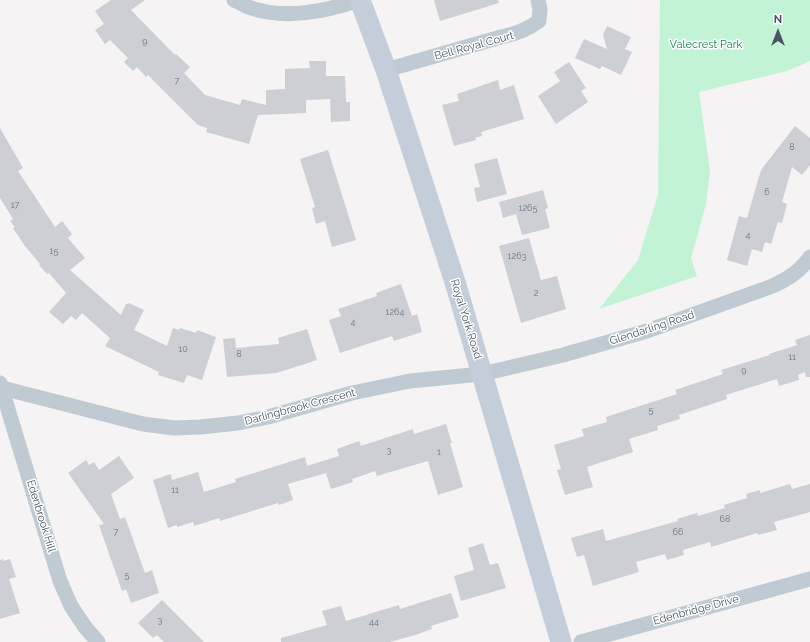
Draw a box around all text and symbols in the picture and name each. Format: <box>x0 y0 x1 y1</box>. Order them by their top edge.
north arrow <box>758 12 798 52</box>
text: N <box>774 13 782 26</box>
street label: Bell Royal Court <box>433 29 515 63</box>
house number: 9 <box>142 36 148 46</box>
park label: Valecrest Park <box>670 38 742 52</box>
house number: 7 <box>175 76 179 86</box>
house number: 8 <box>789 142 795 152</box>
house number: 6 <box>764 187 770 197</box>
house number: 17 <box>11 200 19 210</box>
house number: 1265 <box>519 203 537 213</box>
house number: 4 <box>746 230 750 240</box>
house number: 15 <box>50 246 58 256</box>
house number: 1263 <box>508 251 526 261</box>
street label: Royal York Road <box>448 278 484 360</box>
house number: 2 <box>534 288 538 298</box>
house number: 1264 <box>386 307 404 317</box>
street label: Glendarling Road <box>608 308 696 348</box>
house number: 4 <box>351 317 355 327</box>
house number: 10 <box>178 344 188 354</box>
house number: 8 <box>236 349 242 359</box>
house number: 11 <box>788 352 796 362</box>
house number: 9 <box>741 365 747 375</box>
street label: Darlingbrook Crescent <box>243 386 357 428</box>
house number: 5 <box>649 405 653 415</box>
house number: 3 <box>387 445 391 455</box>
house number: 1 <box>437 447 441 457</box>
street label: Edenbrook Hill <box>24 478 58 554</box>
house number: 11 <box>171 485 179 495</box>
house number: 68 <box>720 514 730 524</box>
house number: 7 <box>114 527 118 537</box>
house number: 66 <box>673 527 683 537</box>
house number: 5 <box>125 570 129 580</box>
street label: Edenbridge Drive <box>652 592 740 628</box>
house number: 3 <box>158 615 162 625</box>
house number: 44 <box>369 617 379 627</box>

